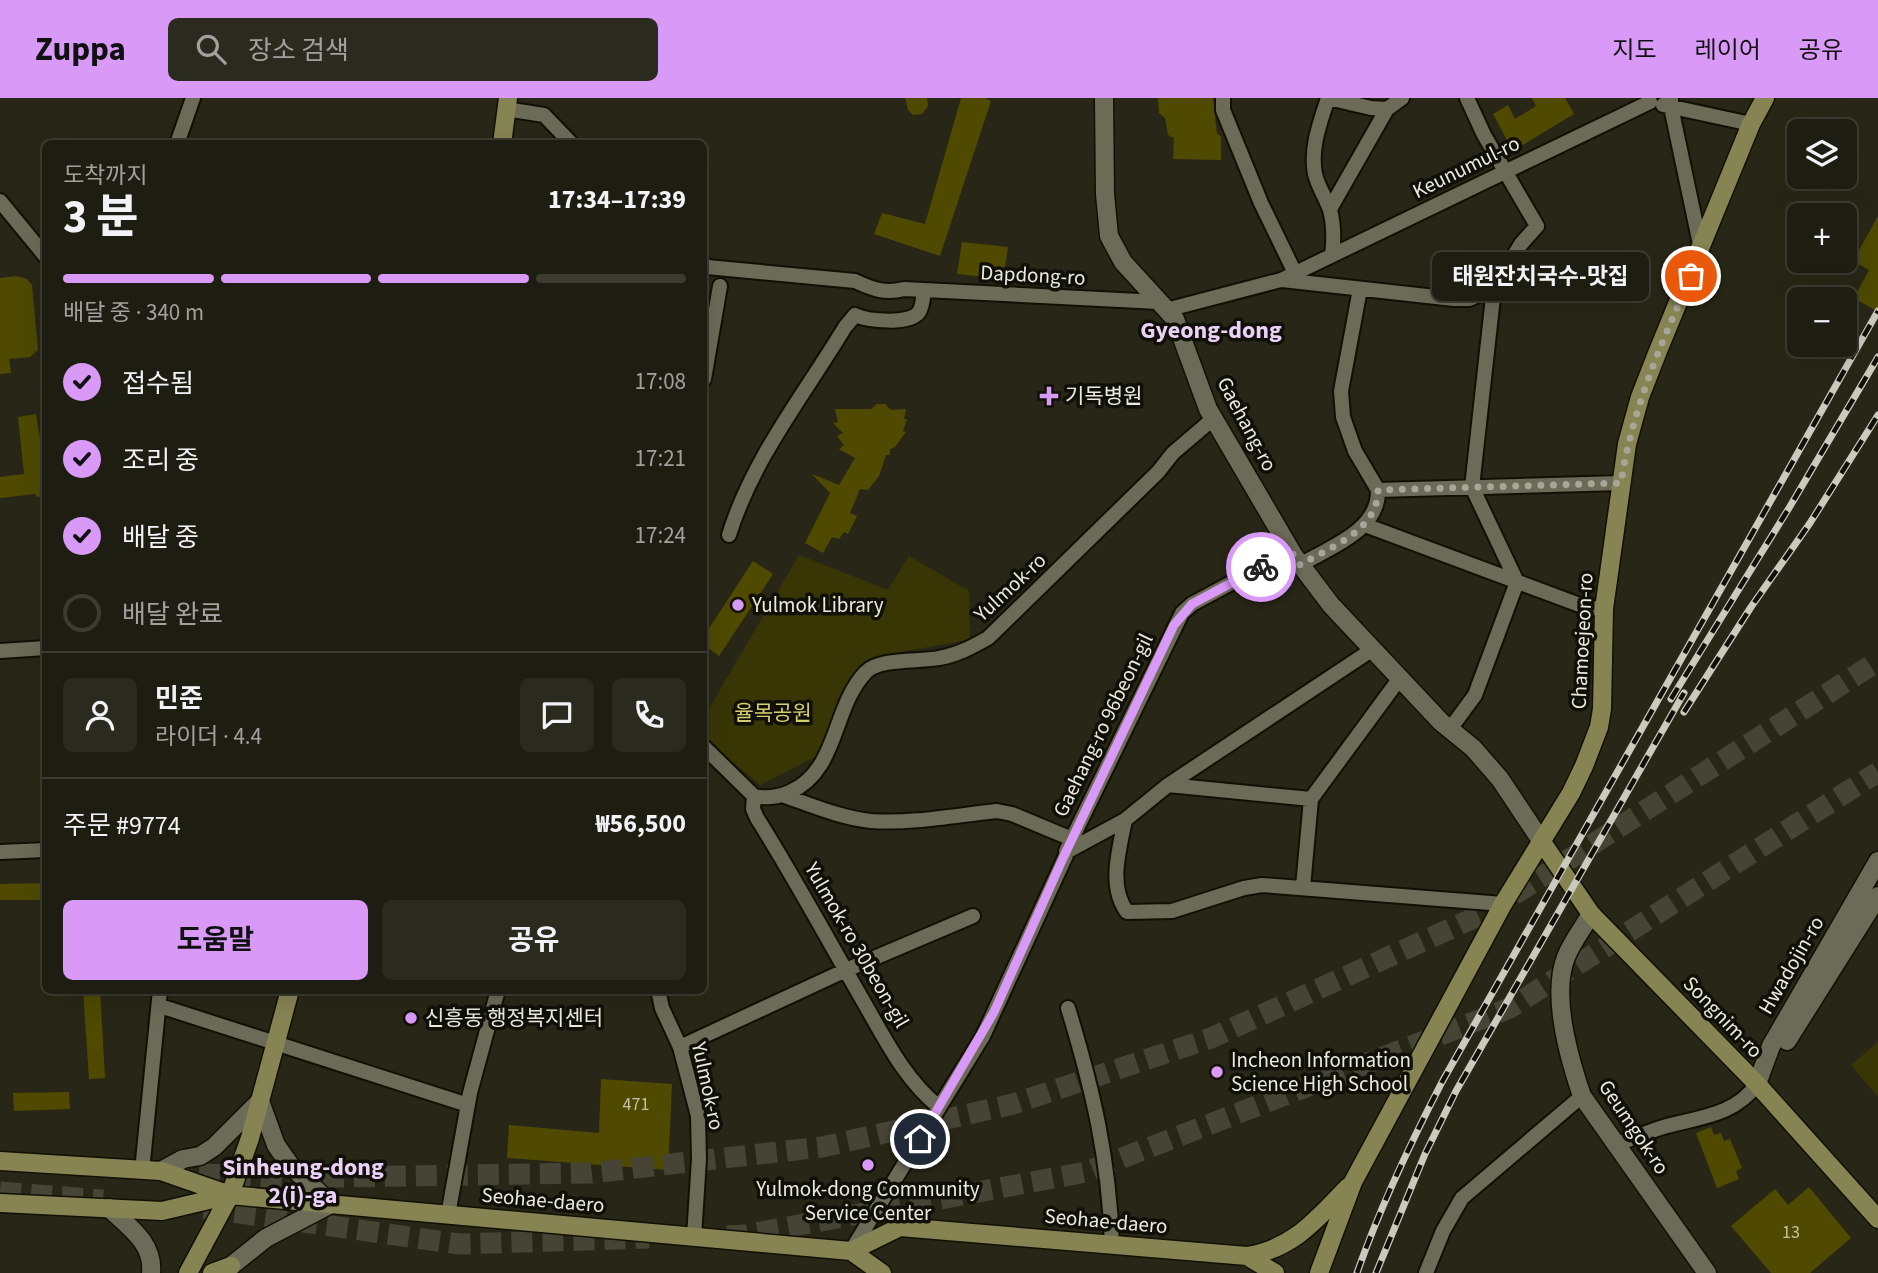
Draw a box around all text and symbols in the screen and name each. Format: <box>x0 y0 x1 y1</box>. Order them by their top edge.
search box <box>168 18 658 81</box>
text: Zuppa <box>35 26 126 73</box>
icon: search <box>192 30 230 68</box>
text: 장소 검색 <box>248 32 349 69</box>
text: 지도 <box>1612 33 1657 68</box>
text: 레이어 <box>1695 33 1761 68</box>
text: 공유 <box>1799 33 1843 68</box>
map controls <box>1787 119 1857 357</box>
button: layers <box>1787 119 1857 189</box>
street label: Keunumul-ro <box>1407 128 1525 206</box>
text: 도착까지 <box>63 159 148 192</box>
text: 17:34–17:39 <box>548 181 686 218</box>
text: 3 분 <box>63 185 139 250</box>
button: + <box>1787 203 1857 273</box>
pin <box>1661 246 1721 306</box>
callout: 태원잔치국수-맛집 <box>1432 252 1649 300</box>
street label: Dapdong-ro <box>980 257 1086 293</box>
icon: bag <box>1672 257 1710 295</box>
text: 태원잔치국수-맛집 <box>1452 260 1629 293</box>
button: − <box>1787 287 1857 357</box>
text: 배달 중 · 340 m <box>63 296 204 329</box>
district label: Gyeong-dong <box>1140 313 1282 348</box>
icon: check <box>63 363 101 401</box>
text: 접수됨 <box>122 365 194 402</box>
text: 17:08 <box>635 365 686 398</box>
street label: Gaehang-ro <box>1210 371 1284 477</box>
place label: 기독병원 <box>1065 381 1142 411</box>
marker: 기독병원 <box>1039 386 1059 406</box>
icon: check <box>63 440 101 478</box>
text: 조리 중 <box>122 442 199 479</box>
text: 17:21 <box>635 442 686 475</box>
icon: check <box>63 517 101 555</box>
text: 배달 중 <box>122 519 199 556</box>
text: 17:24 <box>635 519 686 552</box>
courier <box>1226 532 1296 602</box>
street label: Yulmok-ro <box>966 546 1053 629</box>
icon: bike <box>1242 548 1280 586</box>
street label: Chamoejeon-ro <box>1563 572 1601 710</box>
place label: Yulmok Library <box>751 590 884 620</box>
text: 배달 완료 <box>122 596 223 633</box>
marker: Yulmok Library <box>730 597 746 613</box>
street label: Gaehang-ro 96beon-gil <box>1046 628 1160 822</box>
button: person <box>63 678 137 752</box>
button: chat <box>520 678 594 752</box>
button: phone <box>612 678 686 752</box>
text: 민준 <box>155 680 203 717</box>
park label: 율목공원 <box>734 698 812 728</box>
text: 라이더 · 4.4 <box>155 720 262 753</box>
text: ₩56,500 <box>596 805 686 842</box>
text: 주문 #9774 <box>63 807 181 844</box>
street label: Yulmok-ro 30beon-gil <box>797 856 917 1033</box>
button: 도움말 <box>63 900 368 980</box>
button: 공유 <box>382 900 686 980</box>
street label: Hwadojin-ro <box>1751 910 1831 1020</box>
street label: Songnim-ro <box>1676 969 1770 1065</box>
place label: 신흥동 행정복지센터 <box>425 1003 603 1033</box>
marker: 신흥동 행정복지센터 <box>403 1010 419 1026</box>
street label: Yulmok-ro <box>684 1038 732 1133</box>
place label: Incheon Information Science High School <box>1231 1045 1411 1099</box>
marker: Incheon Information Science High School <box>1209 1064 1225 1080</box>
street label: Geumgok-ro <box>1591 1074 1677 1180</box>
house number: 471 <box>623 1092 649 1117</box>
pin <box>890 1109 950 1169</box>
icon: home <box>901 1120 939 1158</box>
district label: Sinheung-dong 2(i)-ga <box>222 1150 384 1213</box>
marker: Yulmok-dong Community Service Center <box>860 1157 876 1173</box>
place label: Yulmok-dong Community Service Center <box>755 1174 980 1228</box>
street label: Seohae-daero <box>480 1180 606 1220</box>
street label: Seohae-daero <box>1043 1201 1169 1241</box>
house number: 13 <box>1782 1220 1800 1245</box>

